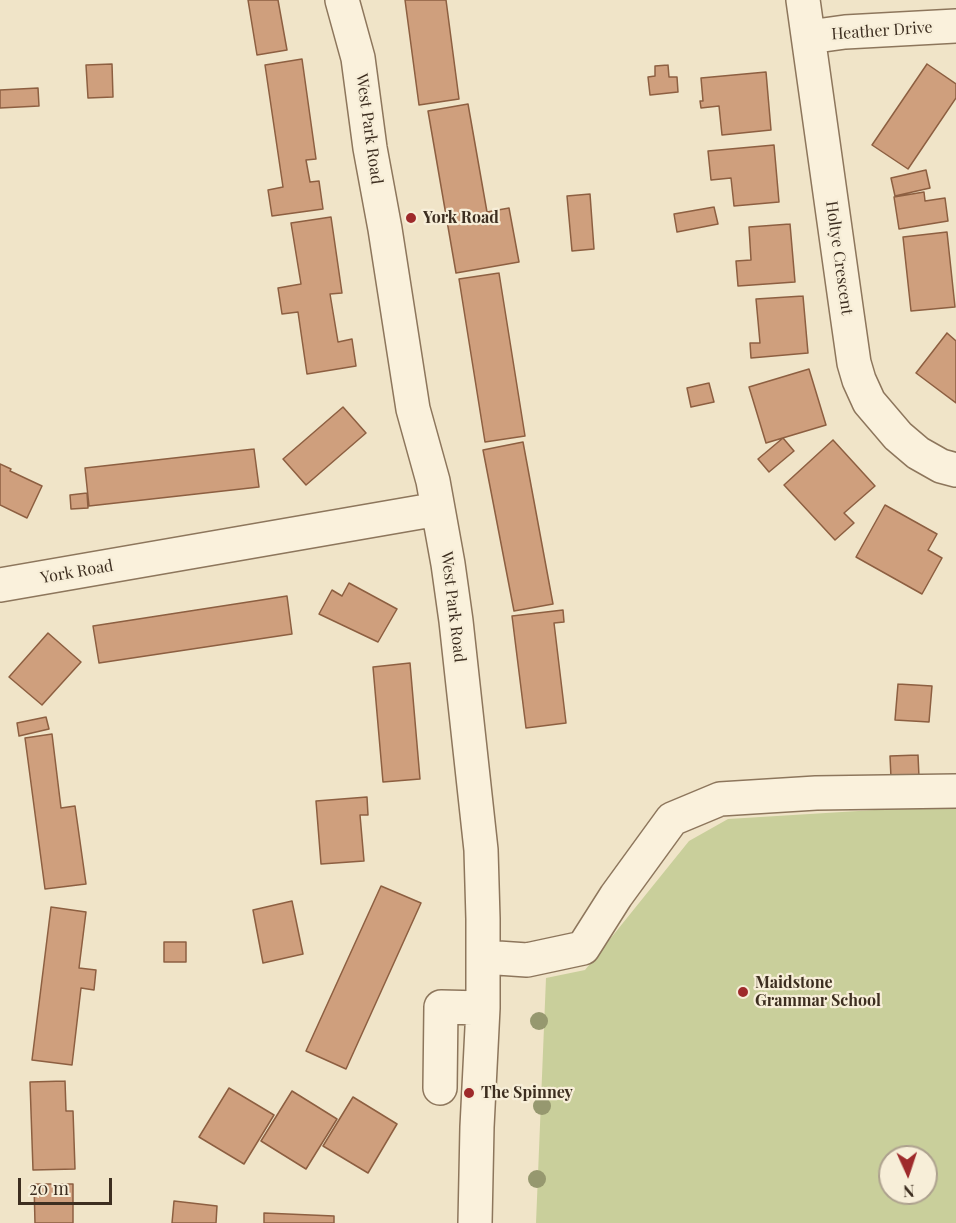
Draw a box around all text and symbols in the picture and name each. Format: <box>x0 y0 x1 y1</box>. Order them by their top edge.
street label: Heather Drive <box>831 18 933 44</box>
street label: West Park Road <box>352 72 386 186</box>
street label: Holtye Crescent <box>822 200 856 316</box>
place label: York Road <box>423 208 499 228</box>
marker: York Road <box>404 211 418 225</box>
street label: West Park Road <box>437 551 469 663</box>
street label: York Road <box>39 556 115 588</box>
place label: Maidstone Grammar School <box>755 973 881 1011</box>
marker: Maidstone Grammar School <box>736 985 750 999</box>
place label: The Spinney <box>481 1083 573 1103</box>
marker: The Spinney <box>462 1086 476 1100</box>
north arrow <box>878 1145 938 1205</box>
scale bar <box>21 1166 116 1204</box>
text: 20 m <box>29 1176 69 1200</box>
text: N <box>903 1181 915 1202</box>

